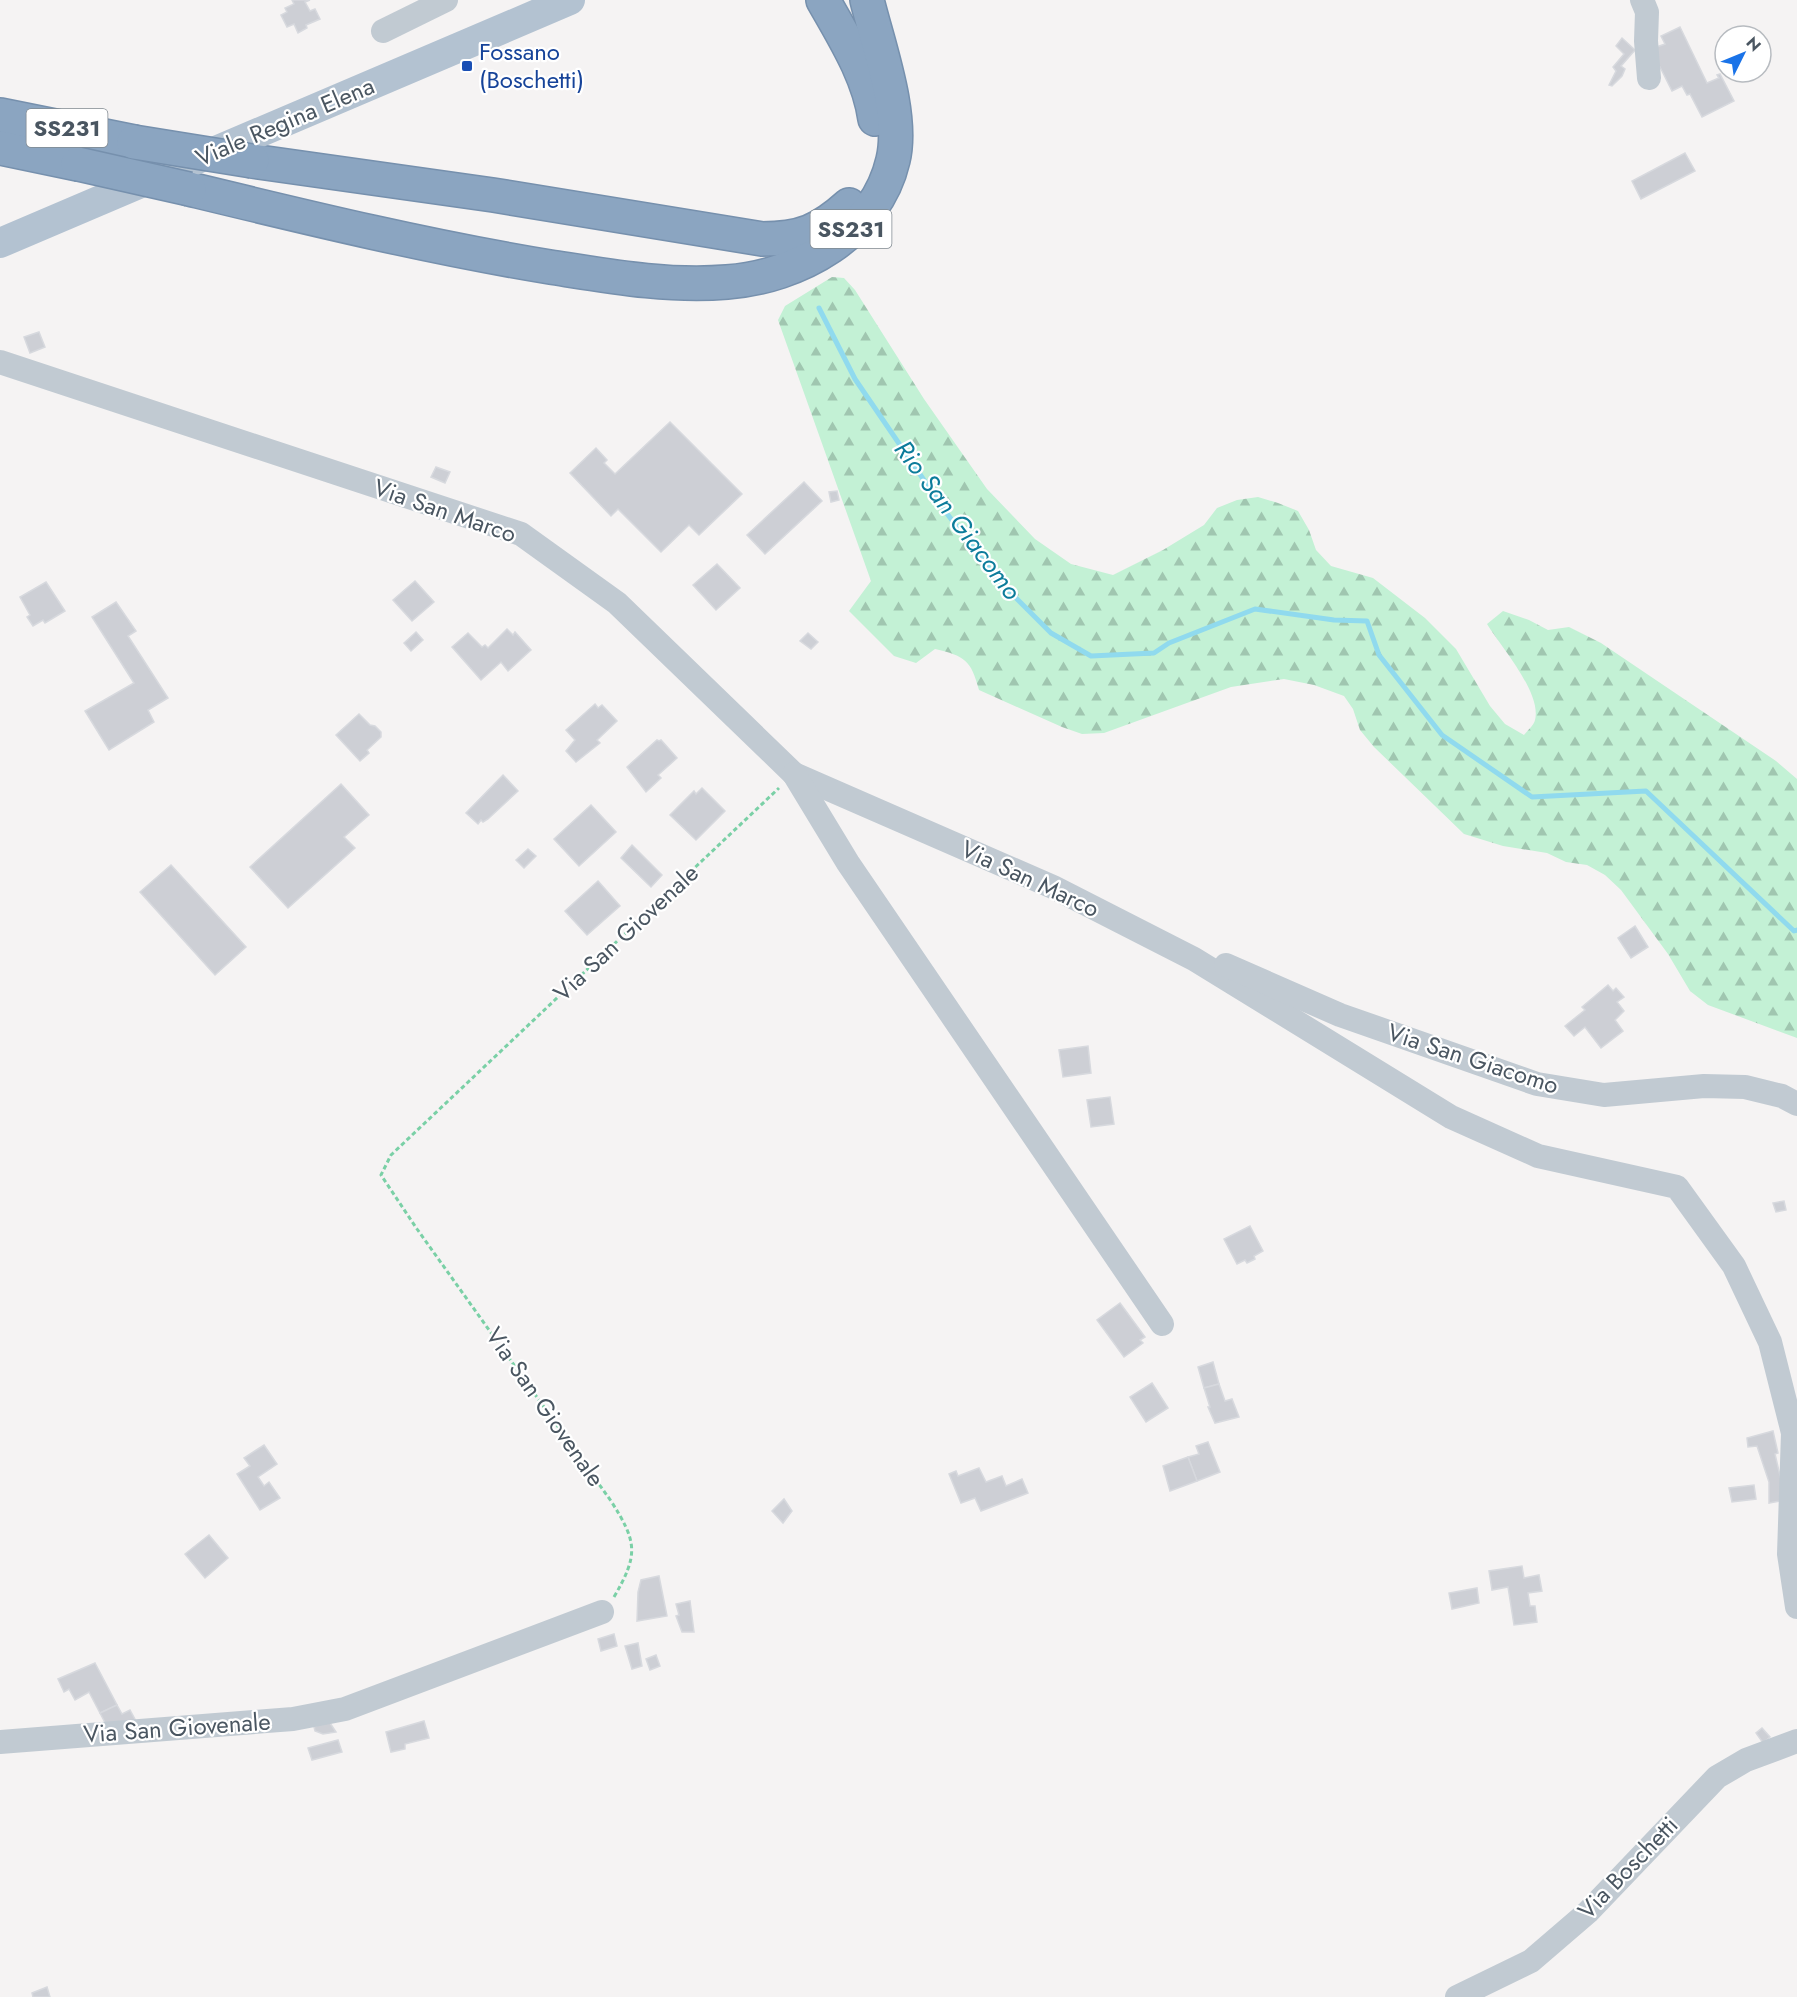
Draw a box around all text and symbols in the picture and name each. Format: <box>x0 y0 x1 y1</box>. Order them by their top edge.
north arrow <box>1713 24 1773 84</box>
text: N <box>1741 32 1766 57</box>
place label: Fossano (Boschetti) <box>479 34 584 97</box>
marker: Fossano (Boschetti) <box>460 59 474 73</box>
street label: Viale Regina Elena <box>190 68 380 175</box>
road number: SS231 <box>26 109 107 147</box>
road number: SS231 <box>810 210 892 248</box>
water label: Rio San Giacomo <box>885 432 1031 608</box>
street label: Via San Marco <box>369 470 521 551</box>
street label: Via San Marco <box>955 831 1105 926</box>
street label: Via San Giovenale <box>545 856 706 1009</box>
street label: Via San Giacomo <box>1383 1014 1563 1103</box>
street label: Via San Giovenale <box>477 1320 614 1494</box>
street label: Via San Giovenale <box>82 1704 272 1751</box>
street label: Via Boschetti <box>1569 1808 1686 1927</box>

